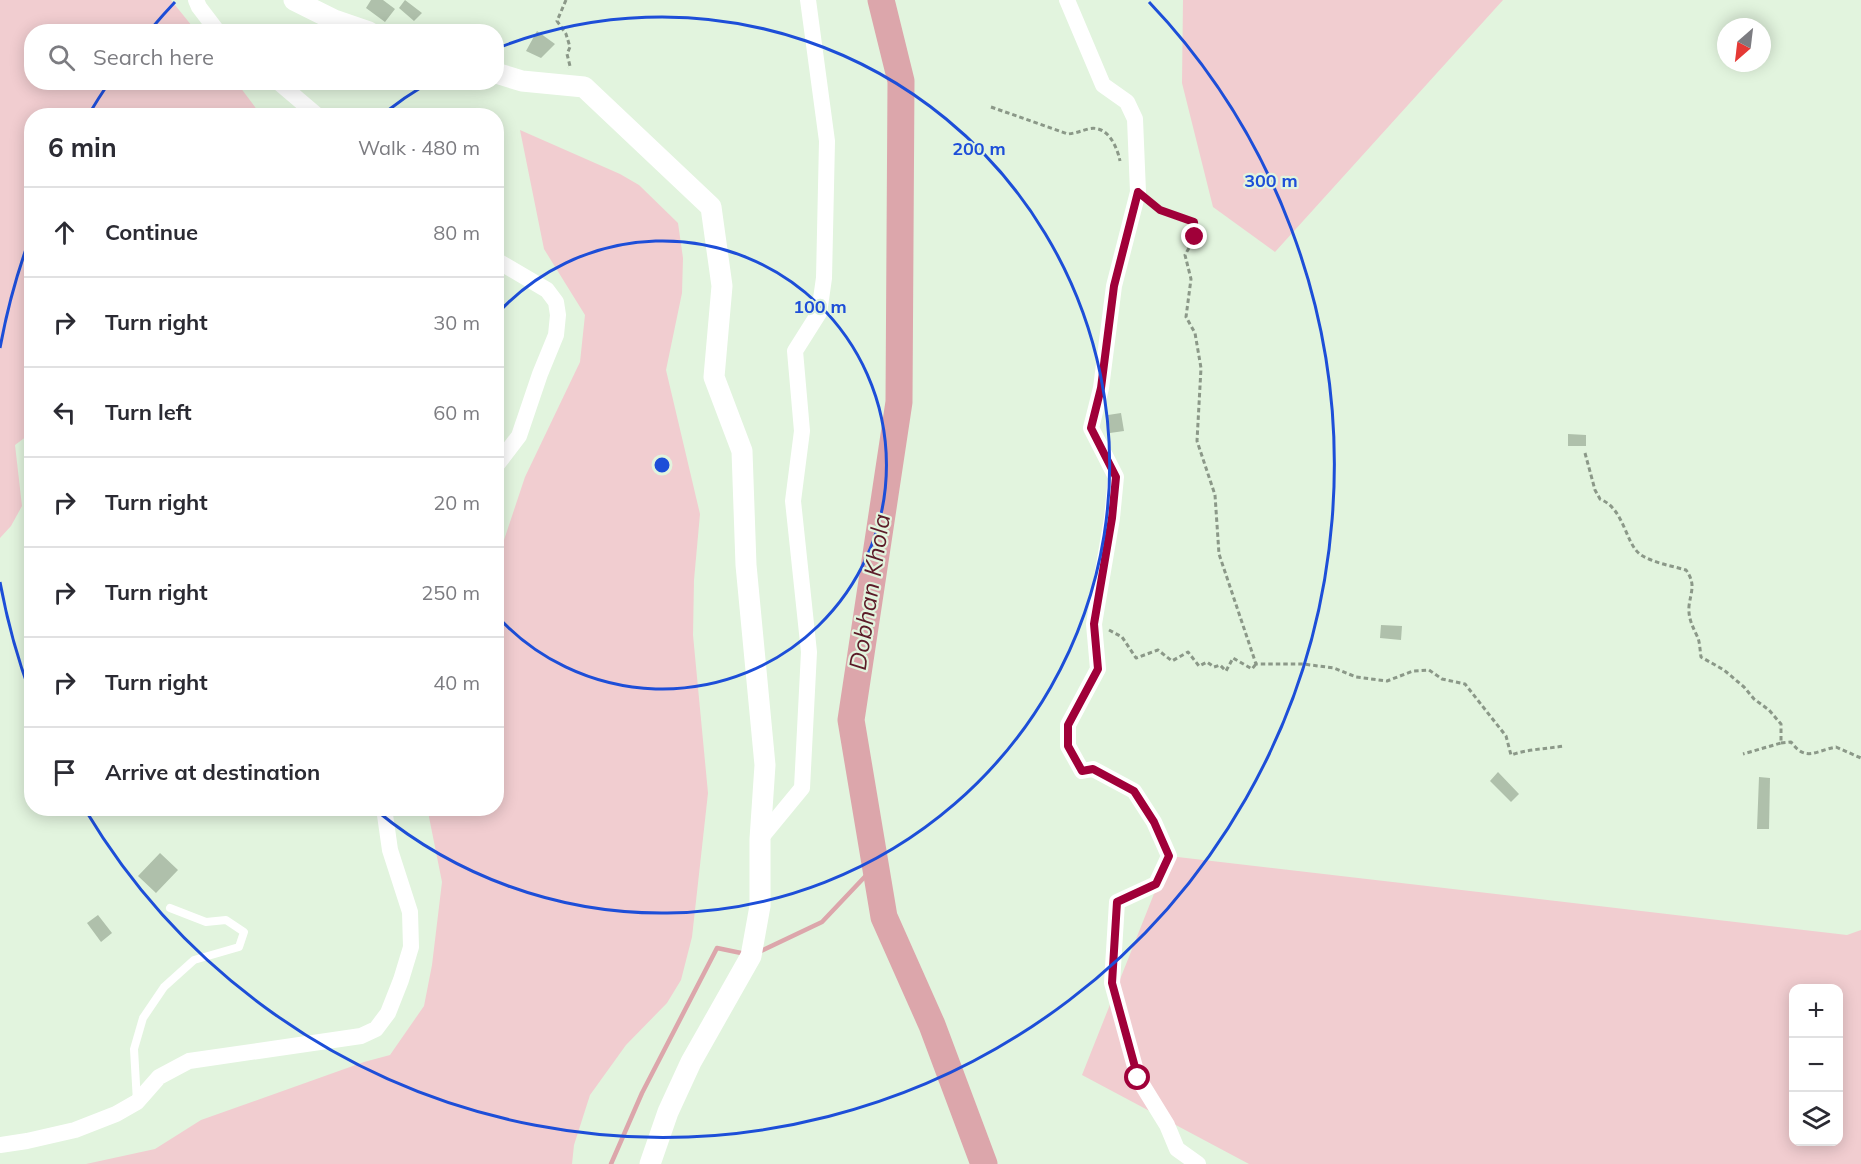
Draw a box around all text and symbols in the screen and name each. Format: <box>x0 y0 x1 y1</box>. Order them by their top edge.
north arrow <box>1717 18 1771 72</box>
search box <box>24 24 504 90</box>
icon: search <box>45 41 78 74</box>
text: Search here <box>93 43 214 71</box>
text: 6 min <box>48 131 117 164</box>
text: Walk · 480 m <box>358 135 480 160</box>
text: 200 m <box>952 137 1006 160</box>
text: 300 m <box>1244 169 1298 192</box>
icon: ahead <box>48 216 81 249</box>
text: Continue <box>105 218 198 246</box>
text: 80 m <box>433 220 480 245</box>
route end <box>1181 223 1207 249</box>
text: 100 m <box>793 295 847 318</box>
icon: right <box>48 306 81 339</box>
text: Turn right <box>105 308 208 336</box>
text: 30 m <box>433 310 480 335</box>
icon: left <box>48 396 81 429</box>
text: Turn left <box>105 398 192 426</box>
text: 60 m <box>433 400 480 425</box>
centre of rings <box>652 455 672 475</box>
icon: right <box>48 486 81 519</box>
text: Turn right <box>105 488 208 516</box>
text: 20 m <box>433 490 480 515</box>
water label: Dobhan Khola <box>842 512 896 672</box>
icon: right <box>48 576 81 609</box>
text: Turn right <box>105 578 208 606</box>
text: 250 m <box>421 580 480 605</box>
icon: right <box>48 666 81 699</box>
text: Turn right <box>105 668 208 696</box>
text: 40 m <box>433 670 480 695</box>
icon: arrive <box>48 756 81 789</box>
text: Arrive at destination <box>105 758 320 786</box>
map controls <box>1789 984 1843 1146</box>
button: + <box>1789 984 1843 1038</box>
button: − <box>1789 1038 1843 1092</box>
route start <box>1124 1064 1150 1090</box>
button: layers <box>1789 1092 1843 1146</box>

